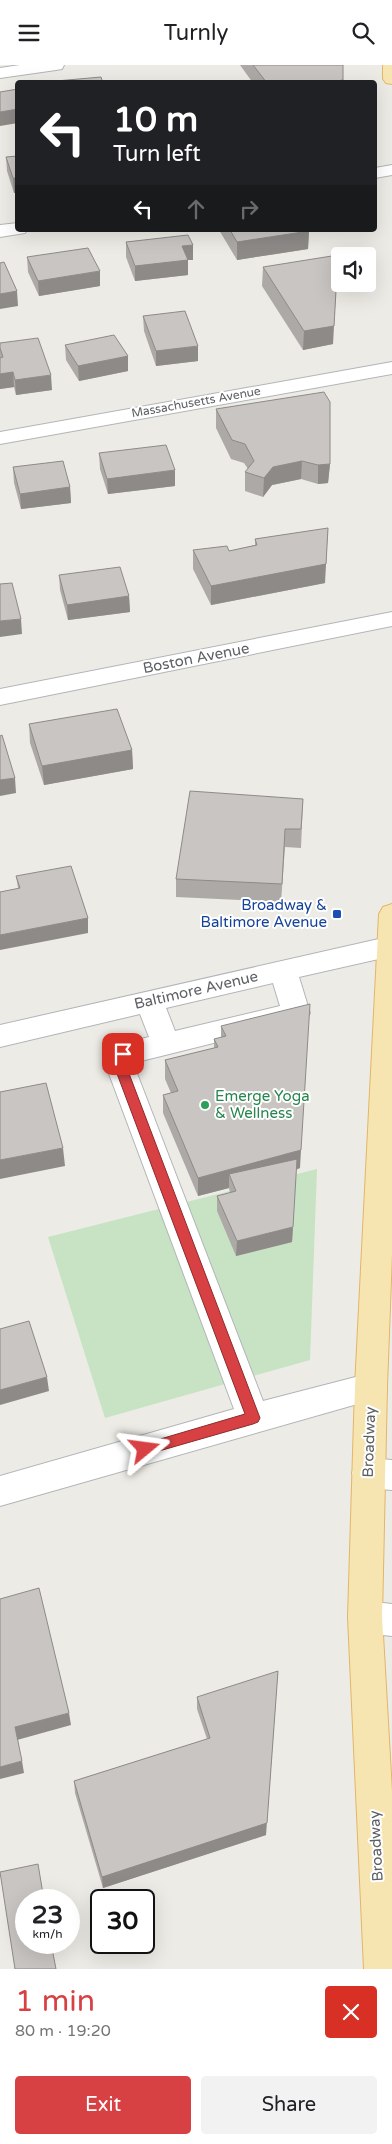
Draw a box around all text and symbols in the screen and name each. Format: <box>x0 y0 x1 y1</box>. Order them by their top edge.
icon: menu <box>15 19 43 47</box>
icon: search <box>349 19 377 47</box>
text: Turnly <box>164 20 228 46</box>
text: 10 m <box>113 99 198 141</box>
icon: left <box>30 100 95 165</box>
text: Turn left <box>113 141 201 167</box>
icon: left <box>129 195 157 223</box>
icon: ahead <box>182 195 210 223</box>
icon: right <box>235 195 263 223</box>
map controls <box>331 247 376 292</box>
button: sound <box>331 247 376 292</box>
street label: Massachusetts Avenue <box>130 384 262 420</box>
street label: Boston Avenue <box>141 639 251 677</box>
place label: Broadway & Baltimore Avenue <box>200 896 327 931</box>
marker: Broadway & Baltimore Avenue <box>331 908 343 920</box>
street label: Baltimore Avenue <box>132 967 260 1013</box>
pin <box>102 1033 144 1075</box>
icon: arrive <box>109 1040 137 1068</box>
place label: Emerge Yoga & Wellness <box>215 1087 310 1122</box>
marker: Emerge Yoga & Wellness <box>199 1099 211 1111</box>
street label: Broadway <box>359 1406 379 1478</box>
position arrow <box>118 1422 170 1474</box>
street label: Broadway <box>365 1810 387 1882</box>
speed limit sign: 30 <box>90 1889 155 1954</box>
text: 23 <box>32 1900 63 1930</box>
text: km/h <box>32 1927 63 1941</box>
text: 1 min <box>15 1983 95 2020</box>
button: close <box>325 1986 377 2038</box>
text: 80 m · 19:20 <box>15 2021 111 2041</box>
button: Exit <box>15 2076 191 2134</box>
button: Share <box>201 2076 377 2134</box>

